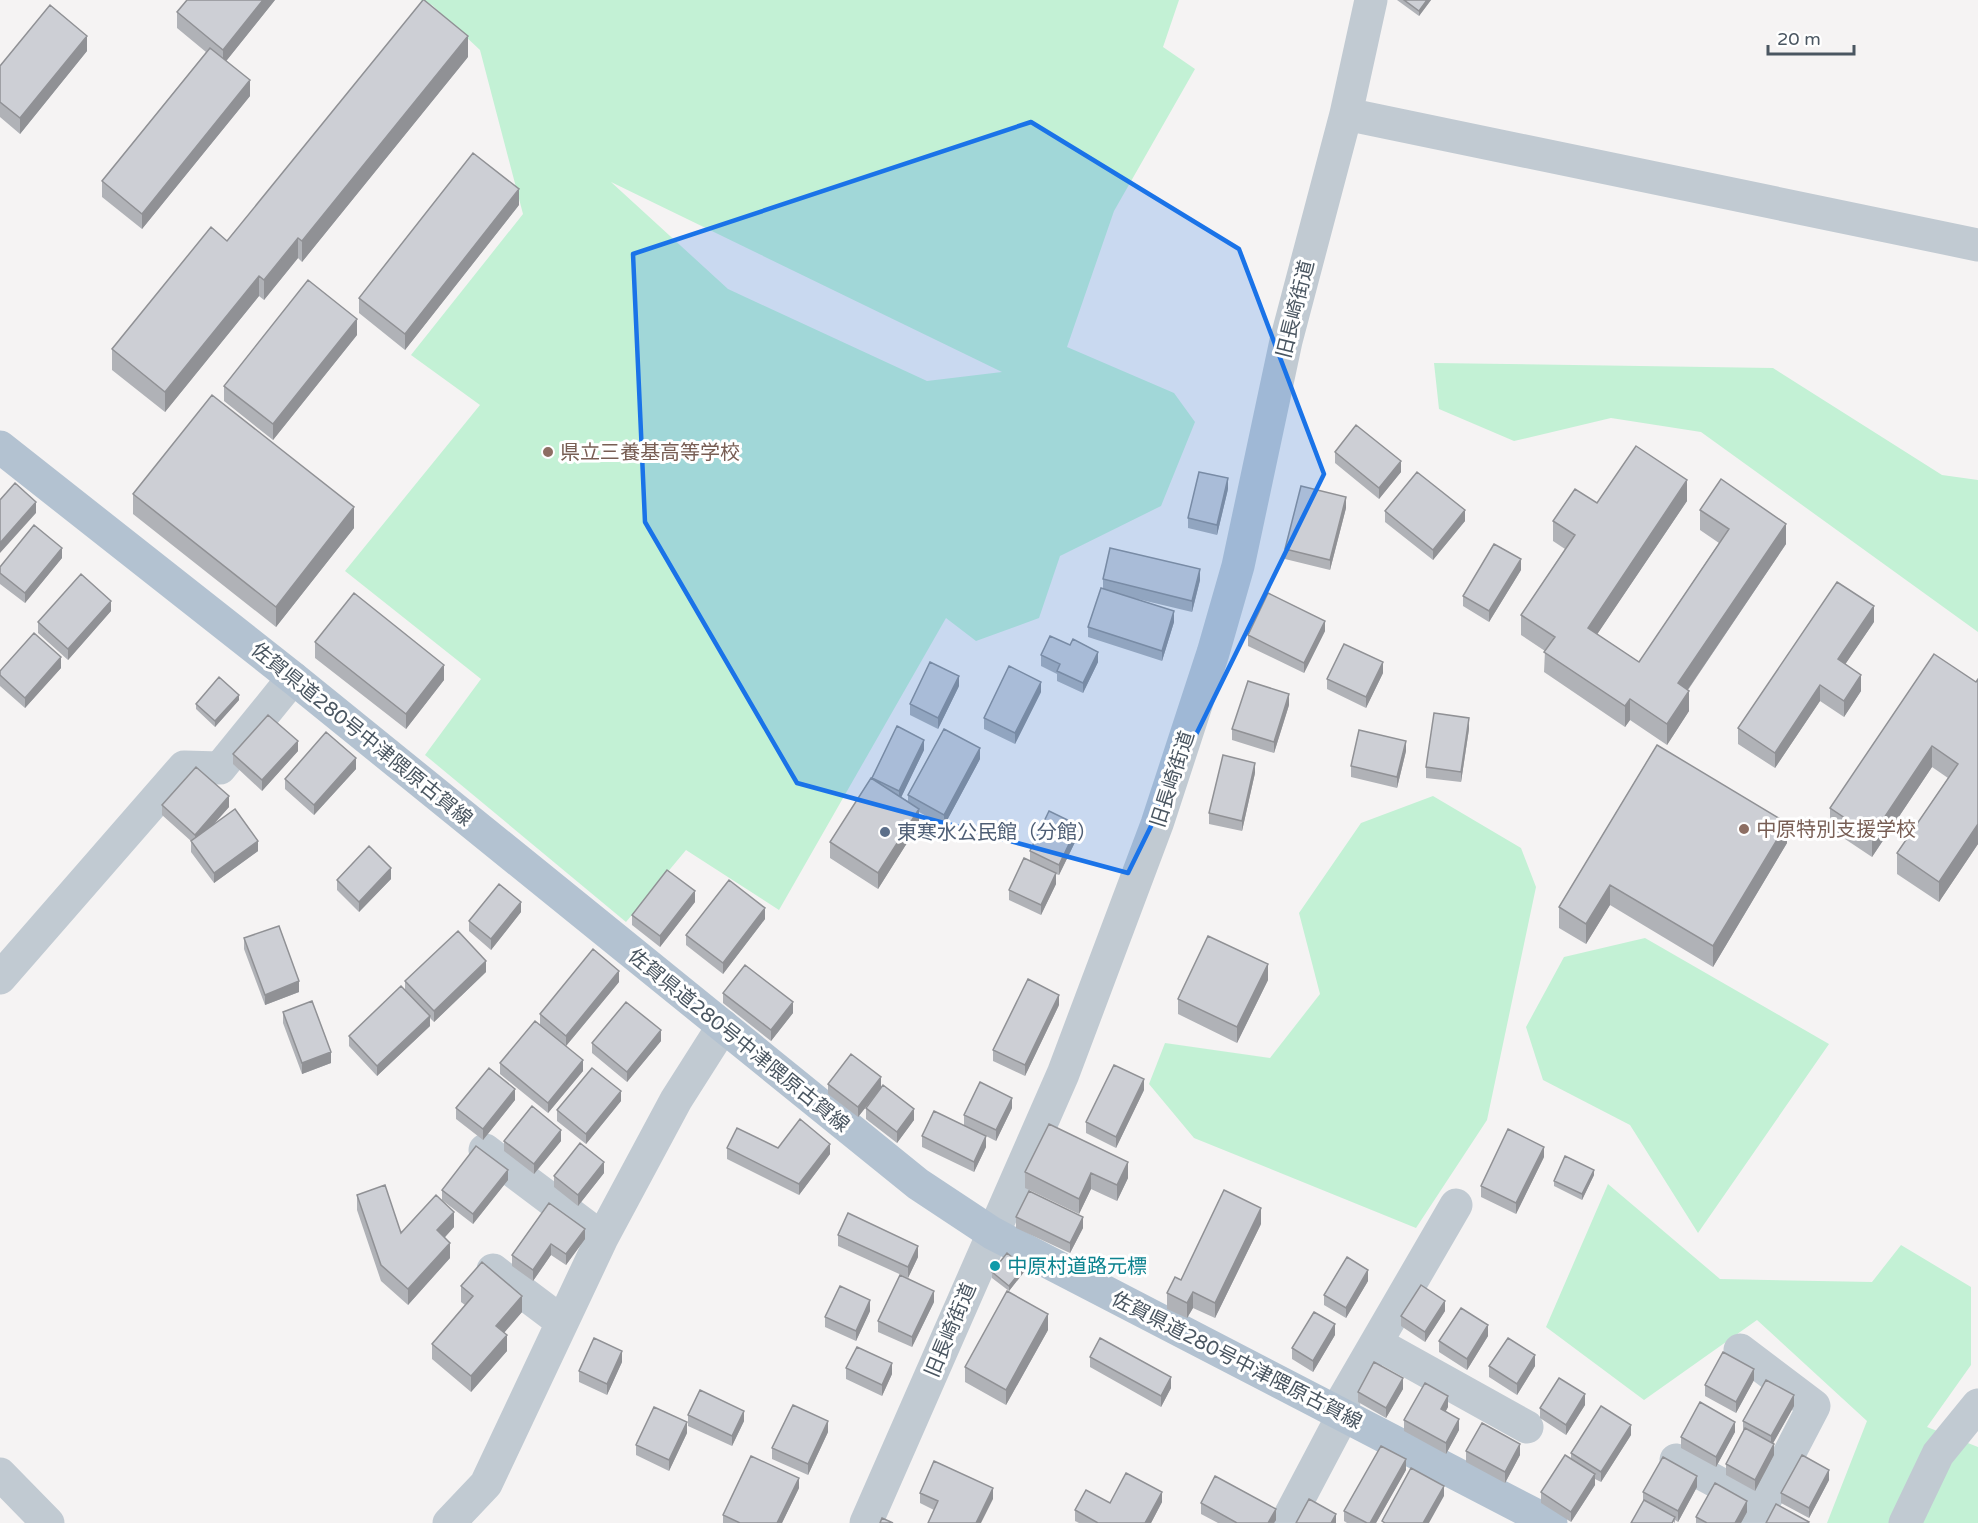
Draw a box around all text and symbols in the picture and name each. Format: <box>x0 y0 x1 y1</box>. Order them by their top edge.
scale bar <box>1768 18 1854 56</box>
text: 20 m <box>1777 28 1821 50</box>
street label: 旧長崎街道 <box>1272 258 1320 361</box>
place label: 県立三養基高等学校 <box>560 441 740 465</box>
marker: 県立三養基高等学校 <box>541 445 555 459</box>
street label: 佐賀県道280号中津隈原古賀線 <box>246 638 477 831</box>
street label: 旧長崎街道 <box>1146 728 1200 831</box>
place label: 中原特別支援学校 <box>1756 818 1916 842</box>
place label: 東寒水公民館（分館） <box>897 821 1097 845</box>
marker: 中原特別支援学校 <box>1737 822 1751 836</box>
marker: 東寒水公民館（分館） <box>878 825 892 839</box>
street label: 佐賀県道280号中津隈原古賀線 <box>623 944 854 1137</box>
place label: 中原村道路元標 <box>1007 1255 1147 1279</box>
marker: 中原村道路元標 <box>988 1259 1002 1273</box>
street label: 旧長崎街道 <box>920 1280 982 1381</box>
street label: 佐賀県道280号中津隈原古賀線 <box>1107 1287 1366 1435</box>

